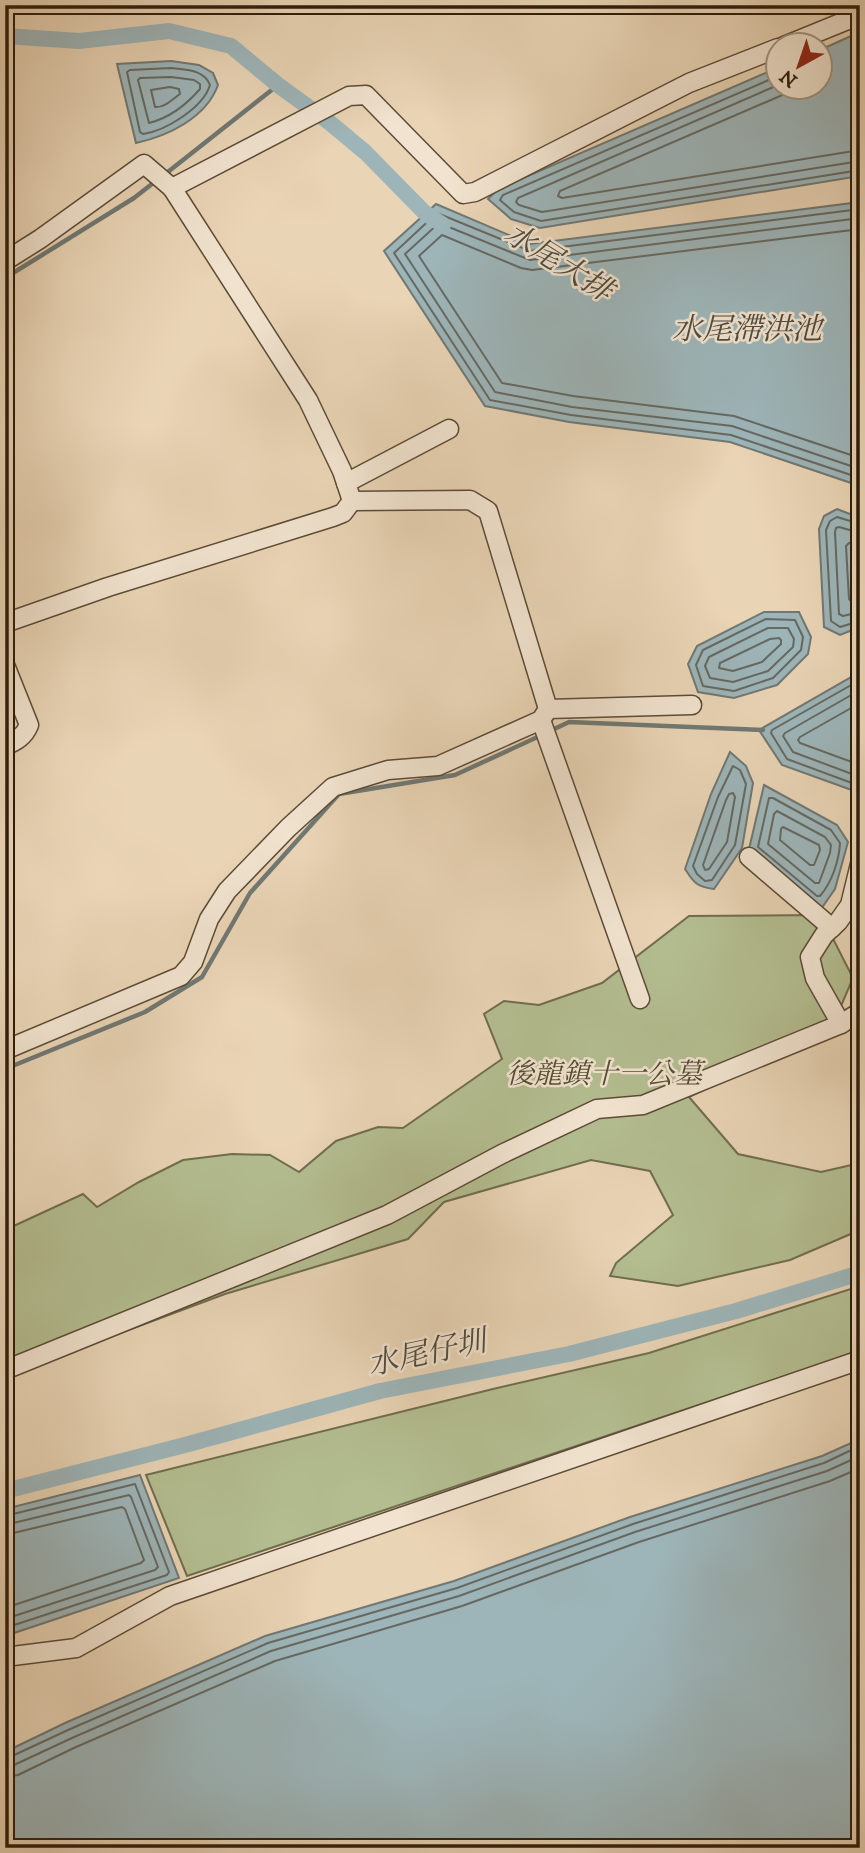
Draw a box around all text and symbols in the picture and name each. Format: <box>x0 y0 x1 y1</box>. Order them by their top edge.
north arrow <box>764 32 834 102</box>
text: N <box>775 64 802 92</box>
water label: 水尾大排 <box>497 216 622 313</box>
water label: 水尾滯洪池 <box>672 312 825 349</box>
park label: 後龍鎮十一公墓 <box>506 1057 706 1092</box>
water label: 水尾仔圳 <box>364 1322 494 1385</box>

